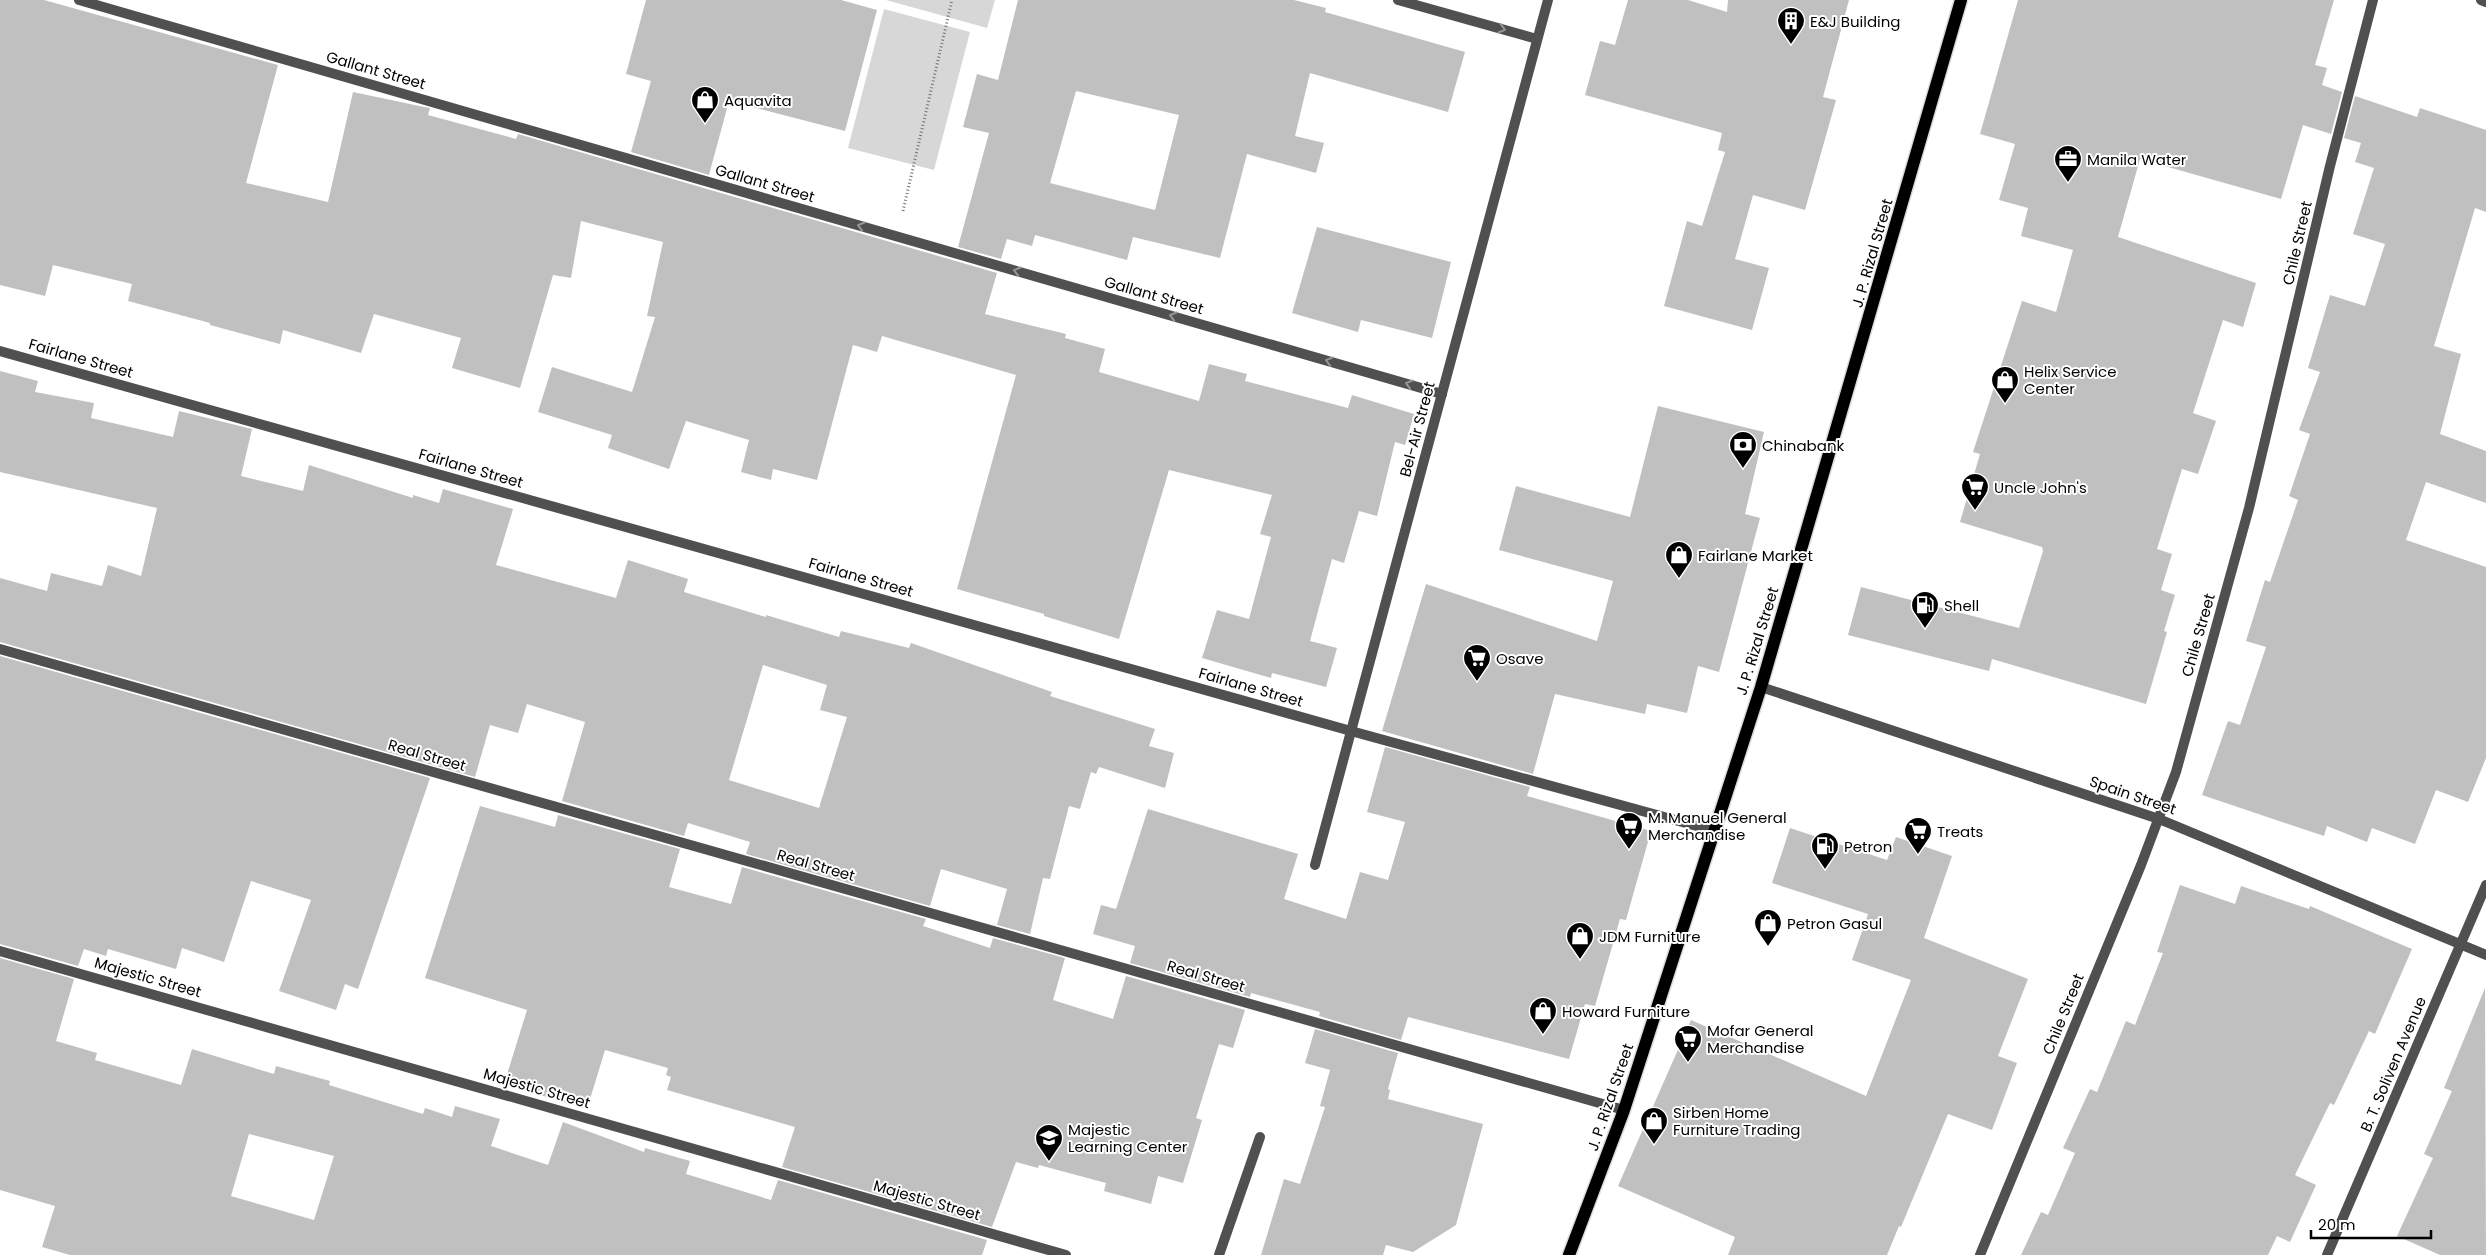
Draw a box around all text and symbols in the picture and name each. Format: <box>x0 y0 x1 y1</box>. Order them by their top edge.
building icon: E&J Building <box>1776 6 1806 45</box>
place label: E&J Building <box>1810 11 1900 32</box>
one-way arrow <box>1498 24 1506 34</box>
street label: Gallant Street <box>324 46 428 94</box>
shop icon: Aquavita <box>690 85 720 124</box>
place label: Aquavita <box>724 90 792 111</box>
office icon: Manila Water <box>2053 144 2083 183</box>
place label: Manila Water <box>2087 149 2187 170</box>
street label: Gallant Street <box>713 159 817 207</box>
street label: J. P. Rizal Street <box>1846 196 1898 310</box>
street label: Chile Street <box>2277 199 2317 287</box>
one-way arrow <box>857 222 866 232</box>
one-way arrow <box>1014 267 1022 277</box>
street label: Gallant Street <box>1102 271 1206 319</box>
one-way arrow <box>1170 312 1178 322</box>
street label: Fairlane Street <box>26 333 136 383</box>
one-way arrow <box>1326 357 1334 367</box>
place label: Helix Service Center <box>2024 361 2116 399</box>
shop icon: Helix Service Center <box>1990 365 2020 404</box>
street label: Bel-Air Street <box>1394 379 1440 479</box>
one-way arrow <box>1406 380 1414 390</box>
bank icon: Chinabank <box>1728 430 1758 469</box>
place label: Chinabank <box>1762 435 1844 456</box>
street label: Fairlane Street <box>416 443 526 493</box>
supermarket icon: Uncle John's <box>1960 472 1990 511</box>
place label: Uncle John's <box>1994 477 2087 498</box>
shop icon: Fairlane Market <box>1664 540 1694 579</box>
place label: Fairlane Market <box>1698 545 1813 566</box>
street label: Fairlane Street <box>806 552 916 602</box>
street label: J. P. Rizal Street <box>1731 584 1783 698</box>
fuel station icon: Shell <box>1910 590 1940 629</box>
street label: Chile Street <box>2176 591 2220 679</box>
place label: Shell <box>1944 595 1979 616</box>
supermarket icon: Osave <box>1462 643 1492 682</box>
place label: Osave <box>1496 648 1543 669</box>
street label: Fairlane Street <box>1196 662 1306 712</box>
street label: Real Street <box>386 734 468 776</box>
street label: Spain Street <box>2087 770 2179 820</box>
place label: M. Manuel General Merchandise <box>1648 807 1787 845</box>
supermarket icon: M. Manuel General Merchandise <box>1614 811 1644 850</box>
supermarket icon: Treats <box>1903 816 1933 855</box>
place label: Treats <box>1937 821 1984 842</box>
fuel station icon: Petron <box>1810 831 1840 870</box>
place label: Petron <box>1844 836 1892 857</box>
street label: Real Street <box>775 844 857 886</box>
shop icon: Petron Gasul <box>1753 908 1783 947</box>
place label: Petron Gasul <box>1787 913 1882 934</box>
shop icon: JDM Furniture <box>1565 921 1595 960</box>
place label: JDM Furniture <box>1599 926 1700 947</box>
street label: Majestic Street <box>92 952 204 1002</box>
street label: Real Street <box>1165 955 1247 997</box>
street label: Chile Street <box>2037 970 2089 1058</box>
street label: B. T. Soliven Avenue <box>2355 993 2431 1135</box>
shop icon: Howard Furniture <box>1528 996 1558 1035</box>
place label: Howard Furniture <box>1562 1001 1690 1022</box>
place label: Mofar General Merchandise <box>1707 1020 1814 1058</box>
supermarket icon: Mofar General Merchandise <box>1673 1024 1703 1063</box>
street label: J. P. Rizal Street <box>1582 1040 1638 1154</box>
street label: Majestic Street <box>481 1063 593 1113</box>
place label: Sirben Home Furniture Trading <box>1673 1102 1800 1140</box>
shop icon: Sirben Home Furniture Trading <box>1639 1106 1669 1145</box>
place label: Majestic Learning Center <box>1068 1119 1188 1157</box>
school or university icon: Majestic Learning Center <box>1034 1123 1064 1162</box>
street label: Majestic Street <box>871 1175 983 1225</box>
scale bar <box>2311 1208 2431 1240</box>
text: 20 m <box>2318 1214 2356 1235</box>

